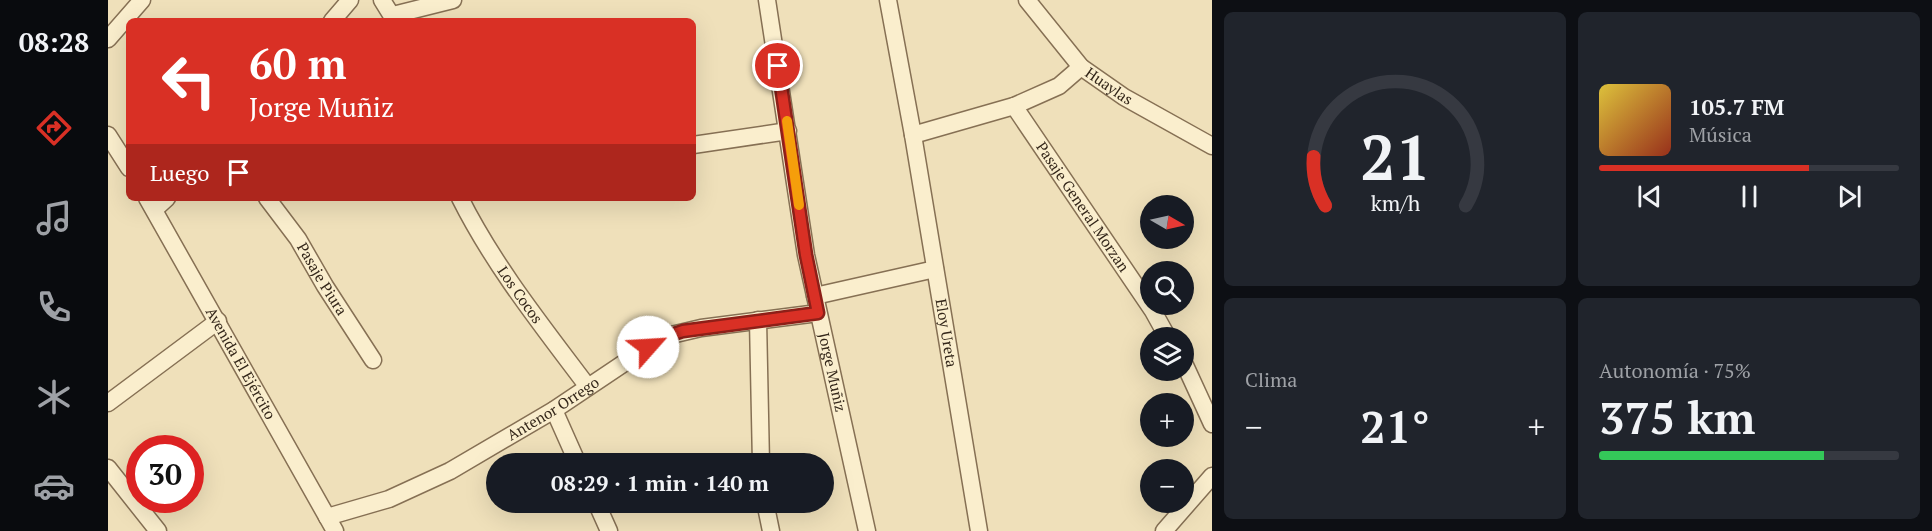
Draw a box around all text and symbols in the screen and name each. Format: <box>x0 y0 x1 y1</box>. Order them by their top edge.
text: 08:28 <box>19 24 89 60</box>
text: 60 m <box>249 35 347 91</box>
pin <box>752 40 803 91</box>
icon: left <box>150 42 228 120</box>
icon: arrive <box>761 49 794 82</box>
street label: Huaylas <box>1082 62 1136 109</box>
text: Jorge Muñiz <box>249 89 394 125</box>
text: 105.7 FM <box>1689 92 1784 121</box>
icon: directions <box>33 107 75 149</box>
text: 21 <box>1360 115 1430 198</box>
text: Música <box>1689 121 1752 148</box>
street label: Pasaje General Morzan <box>1032 138 1135 275</box>
icon: arrive <box>222 156 255 189</box>
text: Luego <box>150 158 210 187</box>
icon: previous <box>1633 180 1666 213</box>
icon: pause <box>1733 180 1766 213</box>
icon: next <box>1833 180 1866 213</box>
text: km/h <box>1370 189 1420 217</box>
north arrow <box>1140 195 1194 249</box>
map controls <box>1140 195 1194 513</box>
icon: music <box>33 197 75 239</box>
street label: Pasaje Piura <box>293 239 353 319</box>
button: search <box>1140 261 1194 315</box>
street label: Los Cocos <box>493 262 548 327</box>
icon: phone <box>33 286 75 328</box>
street label: Eloy Ureta <box>931 297 963 369</box>
street label: Avenida El Ejército <box>202 303 281 423</box>
position arrow <box>616 315 680 379</box>
button: layers <box>1140 327 1194 381</box>
street label: Jorge Muñiz <box>814 330 851 414</box>
text: Autonomía · 75% <box>1599 357 1751 384</box>
text: Clima <box>1245 366 1297 393</box>
street label: Antenor Orrego <box>503 372 603 445</box>
icon: climate <box>33 376 75 418</box>
text: 375 km <box>1599 387 1755 447</box>
button: + <box>1140 393 1194 447</box>
text: 21° <box>1360 396 1430 456</box>
text: − <box>1245 405 1263 448</box>
text: + <box>1527 405 1545 448</box>
speed limit sign: 30 <box>126 435 204 513</box>
button: − <box>1140 459 1194 513</box>
icon: car <box>33 465 75 507</box>
text: 08:29 · 1 min · 140 m <box>551 468 769 497</box>

